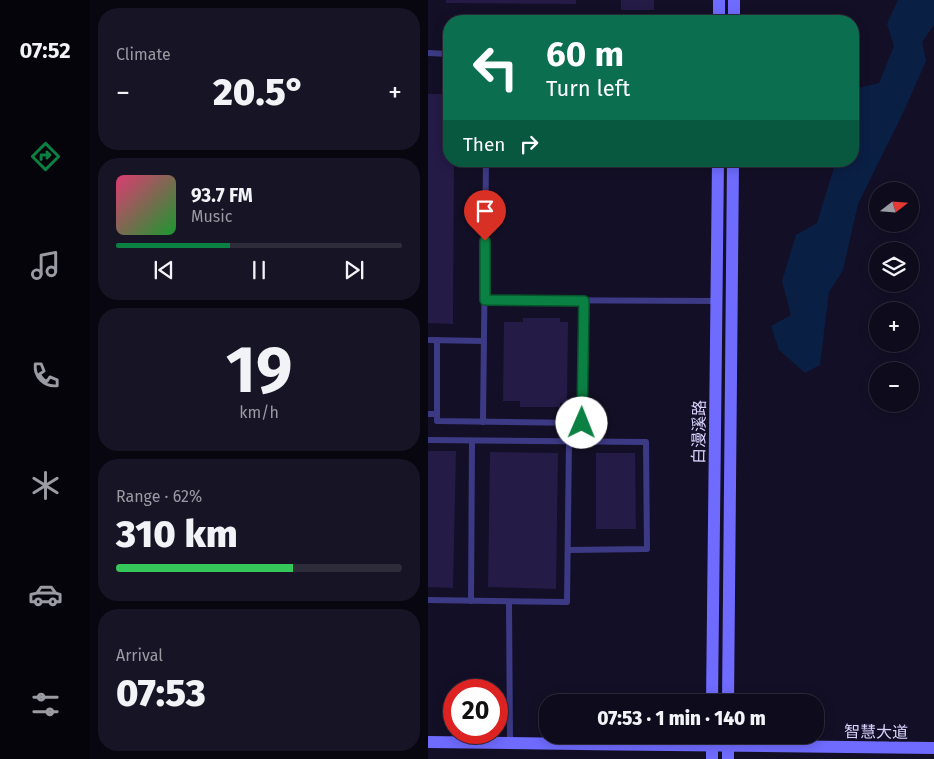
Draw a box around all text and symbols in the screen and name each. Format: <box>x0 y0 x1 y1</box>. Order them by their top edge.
text: 60 m <box>546 33 624 75</box>
icon: left <box>463 35 528 100</box>
text: 07:52 <box>19 37 71 64</box>
text: Climate <box>116 45 171 64</box>
text: 20.5° <box>213 69 305 115</box>
text: Turn left <box>546 75 630 102</box>
text: − <box>116 76 130 109</box>
text: + <box>388 76 402 109</box>
icon: right <box>515 130 543 158</box>
text: Then <box>463 133 505 156</box>
icon: directions <box>28 139 63 174</box>
north arrow <box>869 182 919 232</box>
map controls <box>869 182 919 412</box>
text: 93.7 FM <box>191 184 253 207</box>
pin <box>464 190 506 241</box>
icon: arrive <box>471 197 499 225</box>
text: Music <box>191 207 232 226</box>
button: layers <box>869 242 919 292</box>
icon: music <box>28 248 63 283</box>
icon: previous <box>150 256 178 284</box>
icon: pause <box>245 256 273 284</box>
icon: next <box>340 256 368 284</box>
button: + <box>869 302 919 352</box>
text: 19 <box>226 331 292 409</box>
icon: phone <box>28 358 63 393</box>
button: − <box>869 362 919 412</box>
position arrow <box>555 396 607 448</box>
street label: 白漫溪路 <box>689 400 709 464</box>
text: km/h <box>239 403 279 422</box>
icon: climate <box>28 468 63 503</box>
text: Range · 62% <box>116 487 202 506</box>
text: 310 km <box>116 511 238 557</box>
icon: car <box>28 577 63 612</box>
text: Arrival <box>116 646 163 665</box>
text: 07:53 <box>116 670 206 716</box>
speed limit sign: 20 <box>443 679 508 744</box>
icon: filters <box>28 687 63 722</box>
text: 07:53 · 1 min · 140 m <box>597 707 766 730</box>
street label: 智慧大道 <box>844 722 908 742</box>

